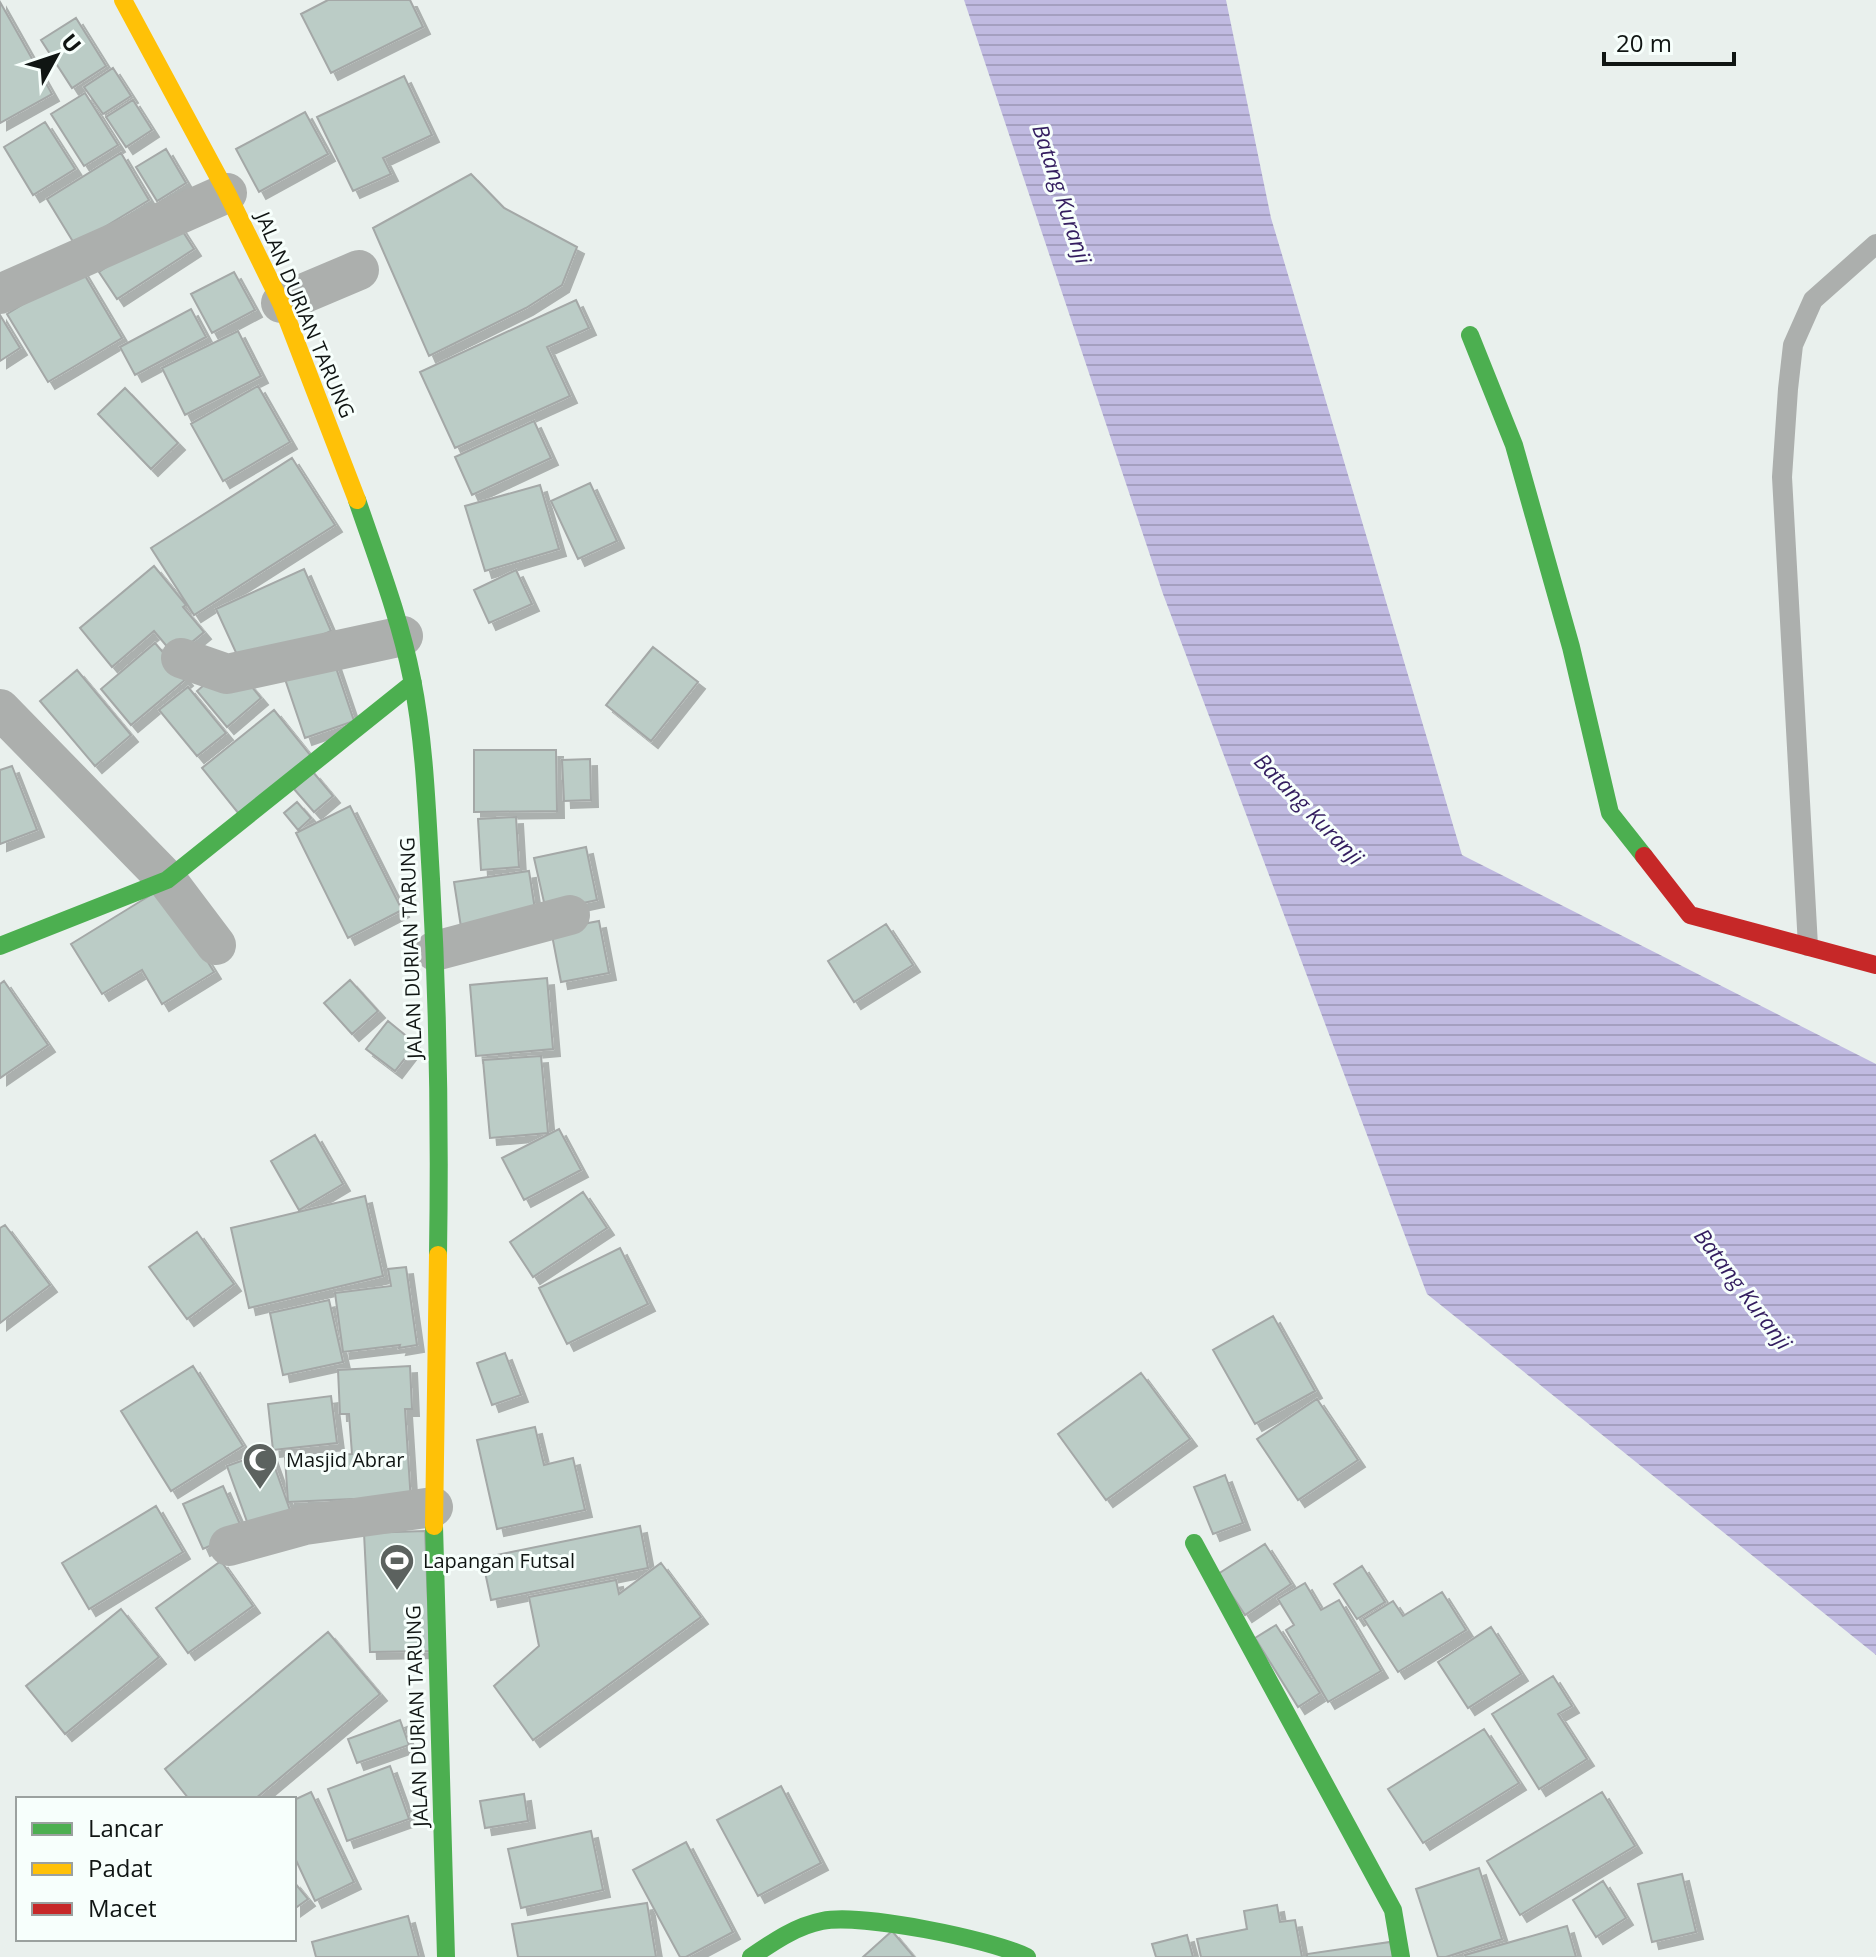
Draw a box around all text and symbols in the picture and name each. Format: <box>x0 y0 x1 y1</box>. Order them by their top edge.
north arrow <box>16 16 96 96</box>
scale bar <box>1604 16 1734 66</box>
text: U <box>55 26 89 59</box>
text: 20 m <box>1616 26 1672 59</box>
water label: Batang Kuranji <box>1026 120 1100 268</box>
street label: JALAN DURIAN TARUNG <box>249 206 361 422</box>
water label: Batang Kuranji <box>1249 746 1371 871</box>
street label: JALAN DURIAN TARUNG <box>393 837 428 1061</box>
water label: Batang Kuranji <box>1688 1221 1800 1356</box>
mosque icon: Masjid Abrar <box>241 1441 279 1491</box>
place label: Masjid Abrar <box>286 1446 405 1473</box>
sports icon: Lapangan Futsal <box>378 1542 416 1592</box>
place label: Lapangan Futsal <box>423 1547 575 1574</box>
street label: JALAN DURIAN TARUNG <box>399 1605 434 1829</box>
legend <box>16 1797 296 1941</box>
text: Lancar <box>88 1811 163 1844</box>
text: Padat <box>88 1851 152 1884</box>
text: Macet <box>88 1891 156 1924</box>

